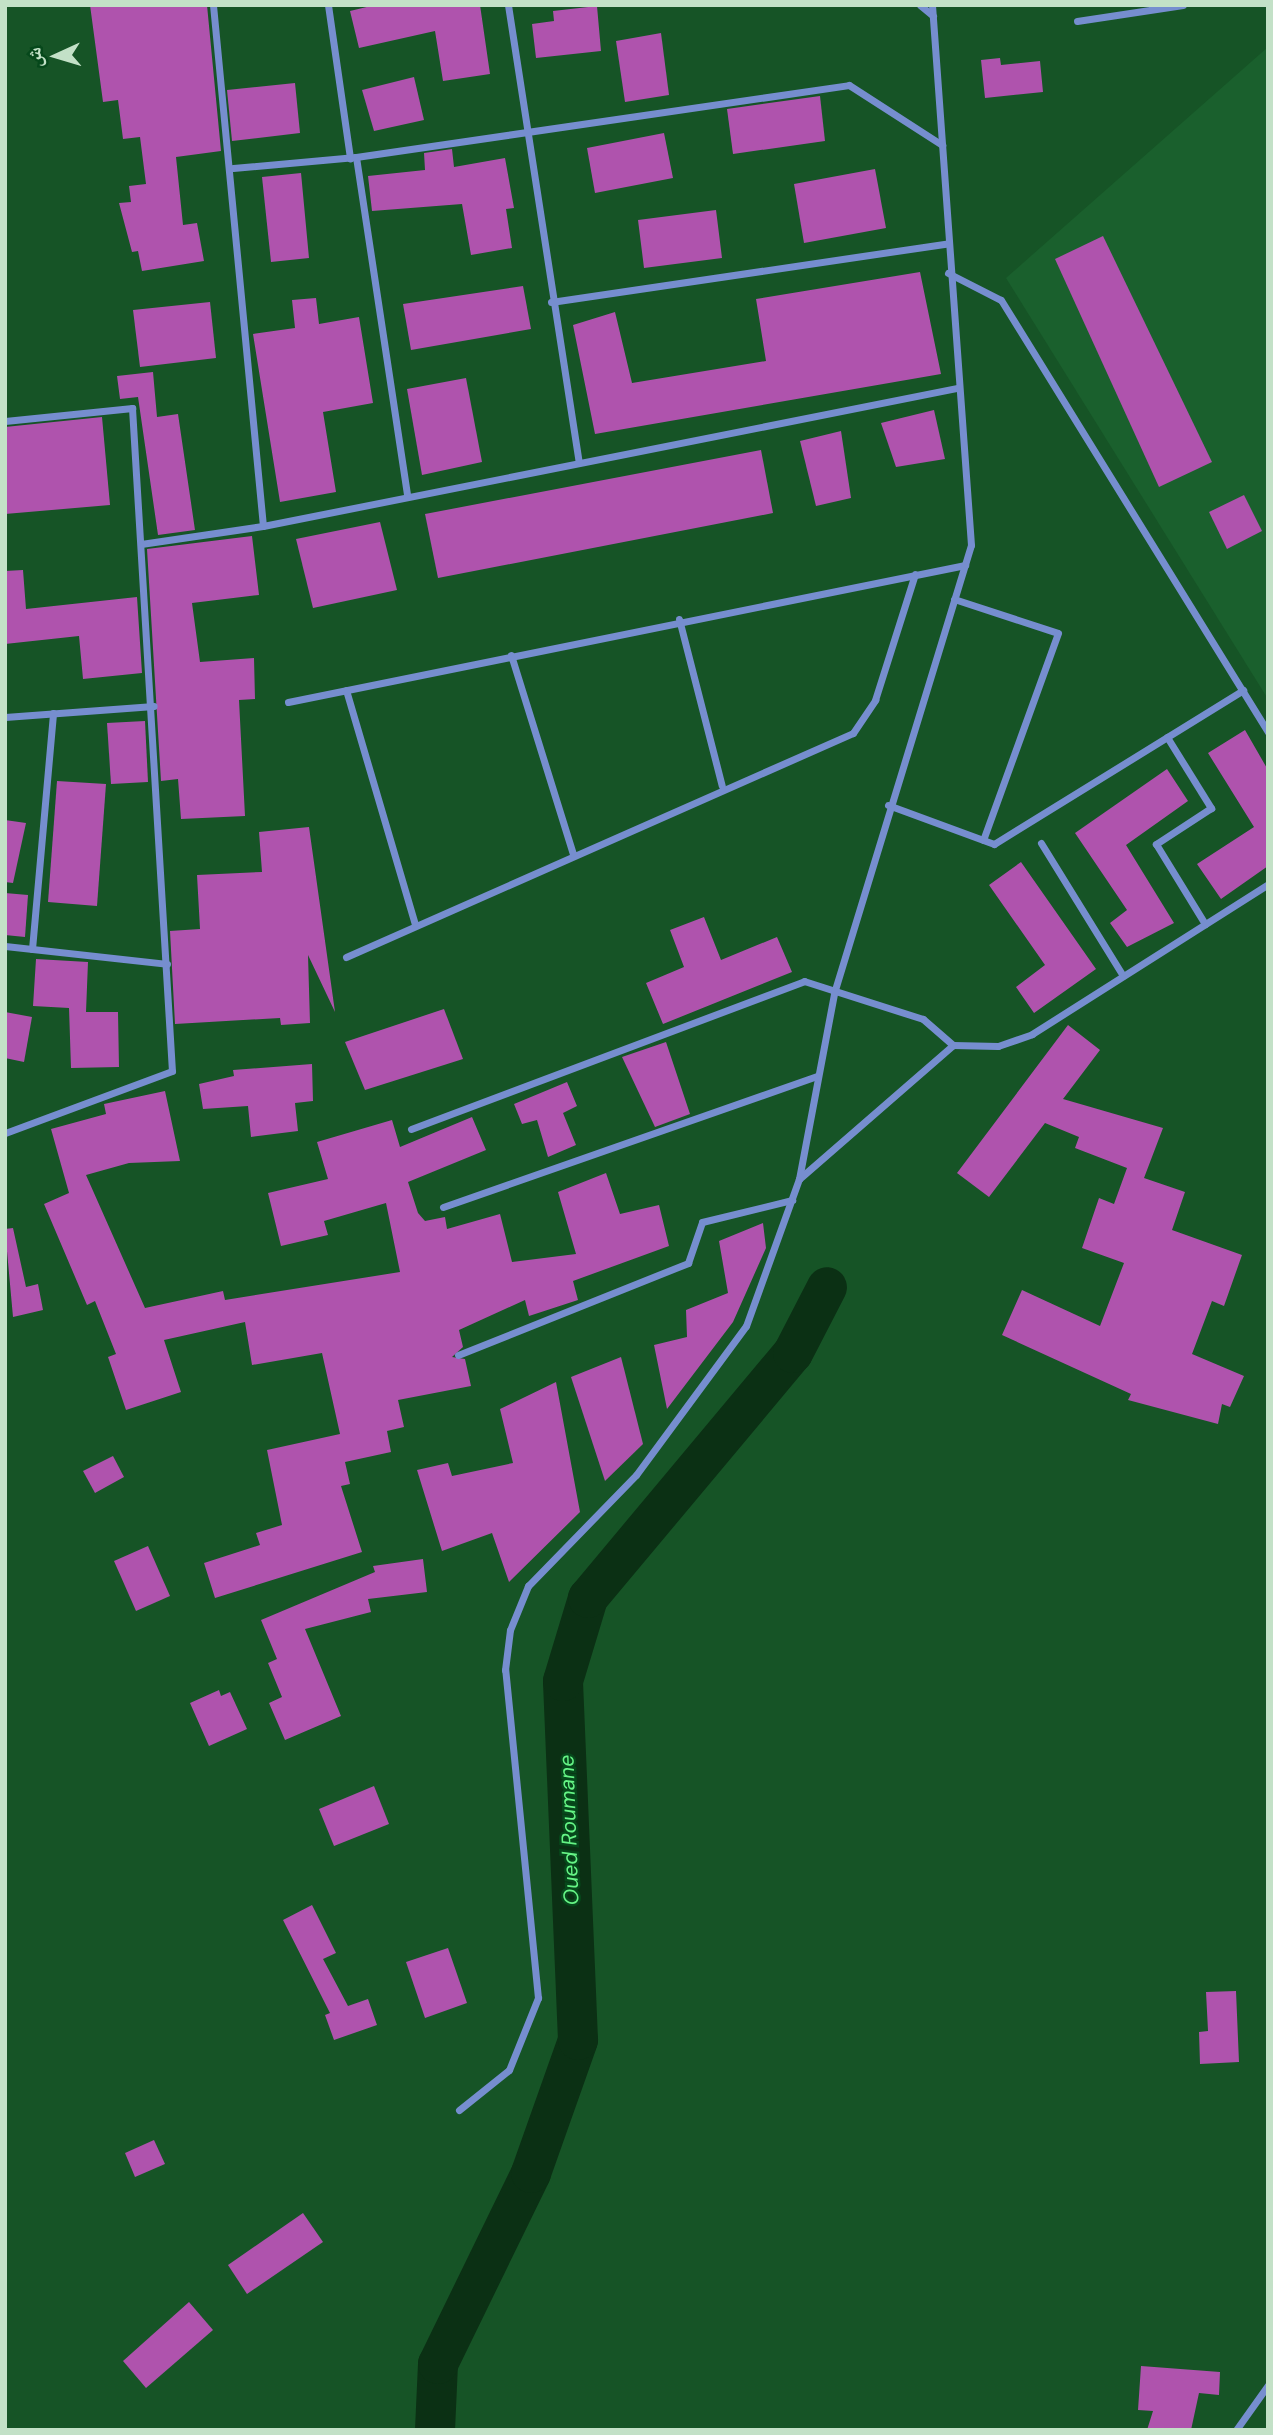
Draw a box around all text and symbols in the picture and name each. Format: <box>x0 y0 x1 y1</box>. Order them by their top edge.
north arrow <box>21 21 91 91</box>
text: ش <box>21 47 48 68</box>
water label: Oued Roumane <box>554 1754 584 1906</box>

